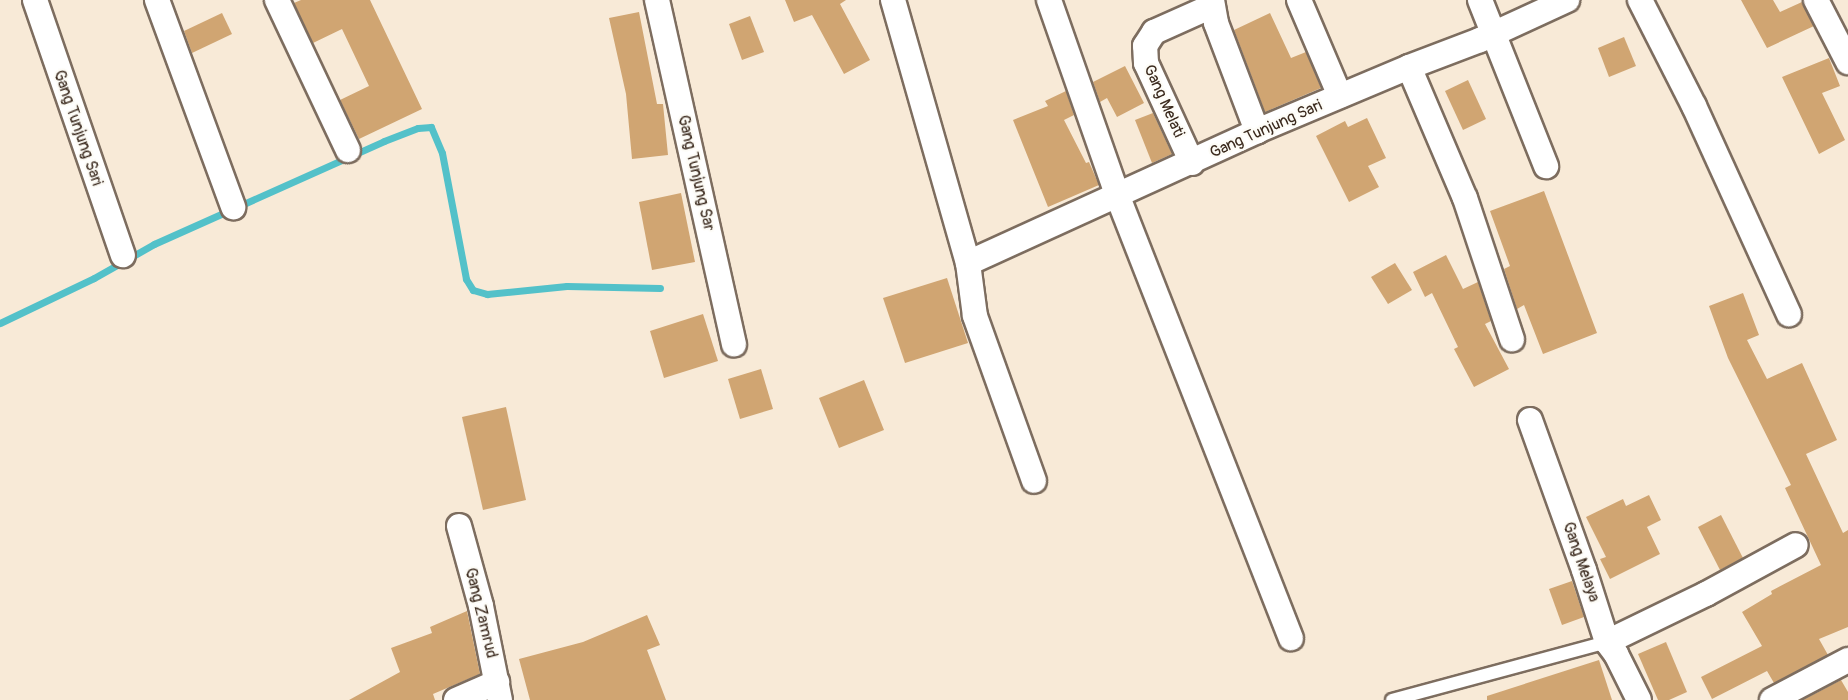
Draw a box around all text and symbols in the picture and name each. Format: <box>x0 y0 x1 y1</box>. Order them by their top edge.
street label: Gang Melati <box>1139 62 1189 140</box>
street label: Gang Tunjung Sari <box>49 68 107 188</box>
street label: Gang Tunjung Sari <box>1207 96 1325 162</box>
street label: Gang Tunjung Sar <box>673 113 719 233</box>
street label: Gang Melaya <box>1558 520 1604 604</box>
street label: Gang Zamrud <box>461 566 501 660</box>

